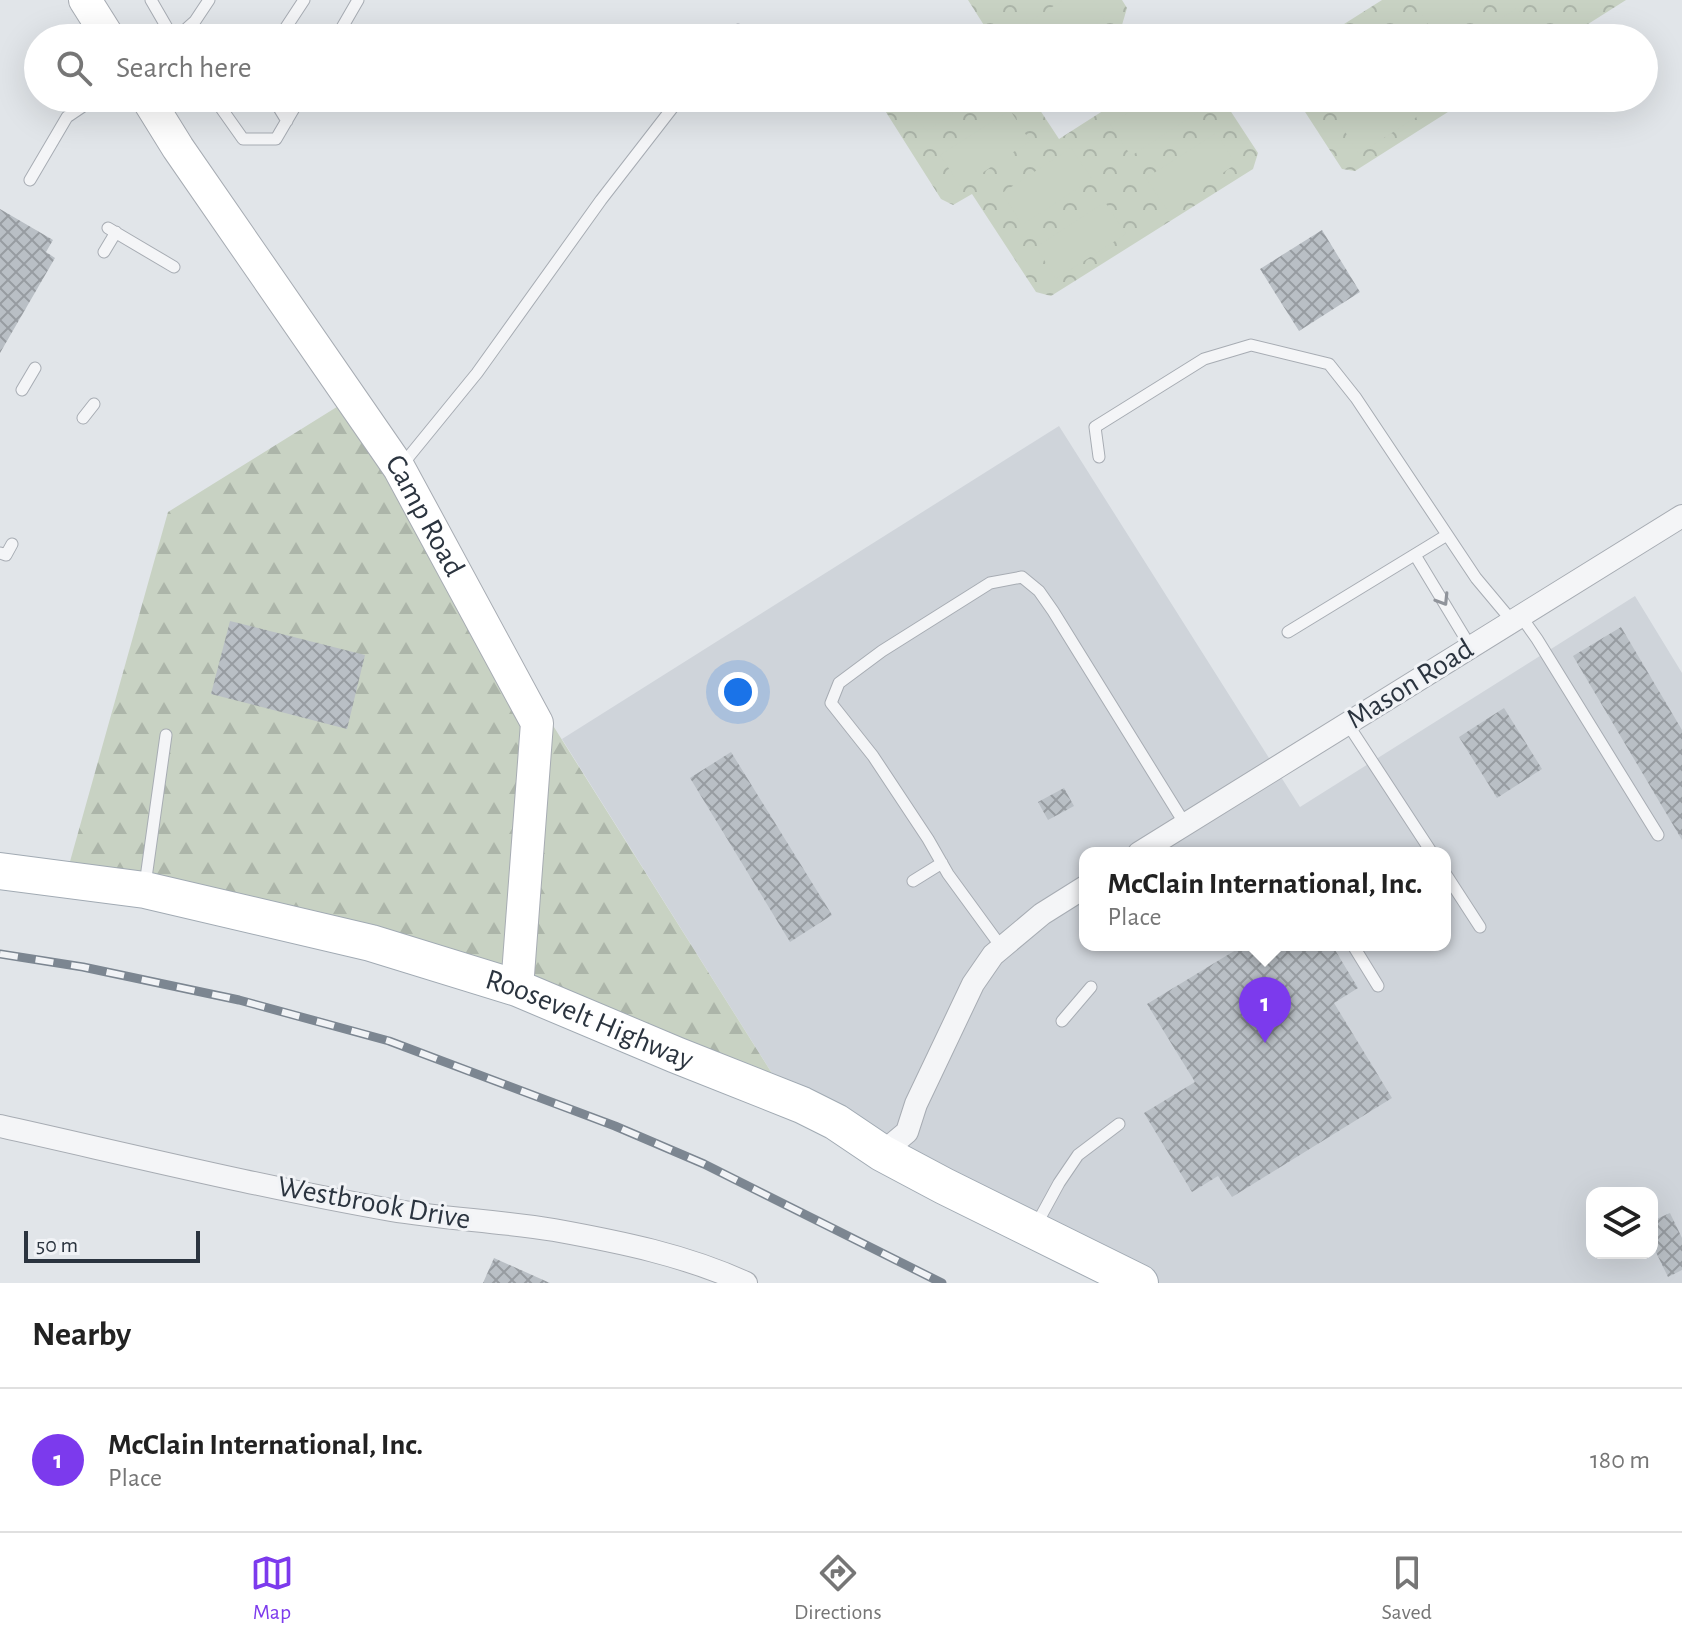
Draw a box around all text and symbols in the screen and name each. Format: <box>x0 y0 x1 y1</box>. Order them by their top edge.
search box <box>24 24 1658 112</box>
icon: search <box>52 46 96 90</box>
text: Search here <box>116 53 252 83</box>
street label: Camp Road <box>380 449 470 581</box>
one-way arrow <box>1434 591 1449 606</box>
street label: Mason Road <box>1341 633 1479 735</box>
your location <box>718 672 758 712</box>
popup <box>1079 847 1451 951</box>
text: McClain International, Inc. <box>1107 869 1423 899</box>
text: Place <box>1107 904 1161 930</box>
street label: Roosevelt Highway <box>482 964 698 1075</box>
pin: 1 <box>1239 977 1291 1043</box>
street label: Westbrook Drive <box>275 1171 473 1235</box>
map controls <box>1586 1187 1658 1259</box>
button: layers <box>1586 1187 1658 1259</box>
scale bar <box>24 1227 200 1263</box>
text: 50 m <box>36 1234 78 1256</box>
text: Nearby <box>32 1318 131 1352</box>
text: McClain International, Inc. <box>108 1430 423 1460</box>
text: 1 <box>53 1447 63 1473</box>
text: 180 m <box>1590 1447 1650 1473</box>
text: Place <box>108 1465 162 1491</box>
tab: Map <box>250 1551 294 1625</box>
tab: Directions <box>794 1551 882 1625</box>
tab: Saved <box>1382 1551 1432 1625</box>

